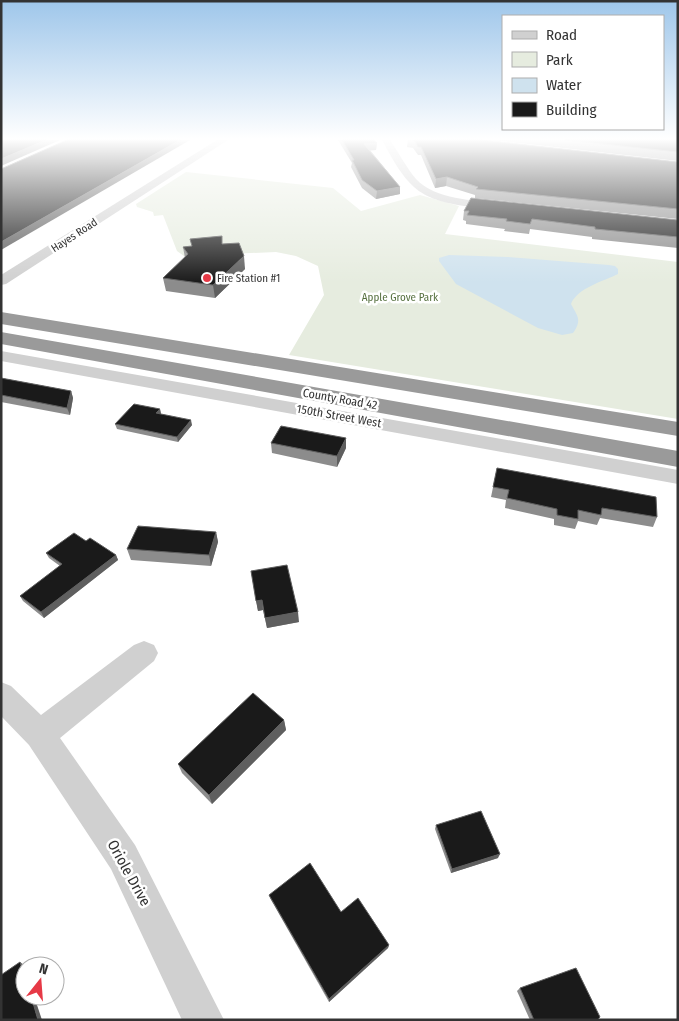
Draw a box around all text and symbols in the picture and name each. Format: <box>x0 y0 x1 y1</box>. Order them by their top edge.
legend <box>502 15 664 130</box>
text: Road <box>546 26 577 44</box>
text: Park <box>546 51 573 69</box>
text: Water <box>546 76 582 94</box>
text: Building <box>546 101 597 119</box>
street label: Hayes Road <box>49 216 100 255</box>
marker: Fire Station #1 <box>201 272 213 284</box>
place label: Fire Station #1 <box>217 272 280 285</box>
park label: Apple Grove Park <box>362 291 439 304</box>
street label: County Road 42 <box>302 386 378 412</box>
street label: 150th Street West <box>296 402 382 430</box>
street label: Oriole Drive <box>103 837 155 909</box>
north arrow <box>15 956 65 1006</box>
text: N <box>37 960 50 978</box>

